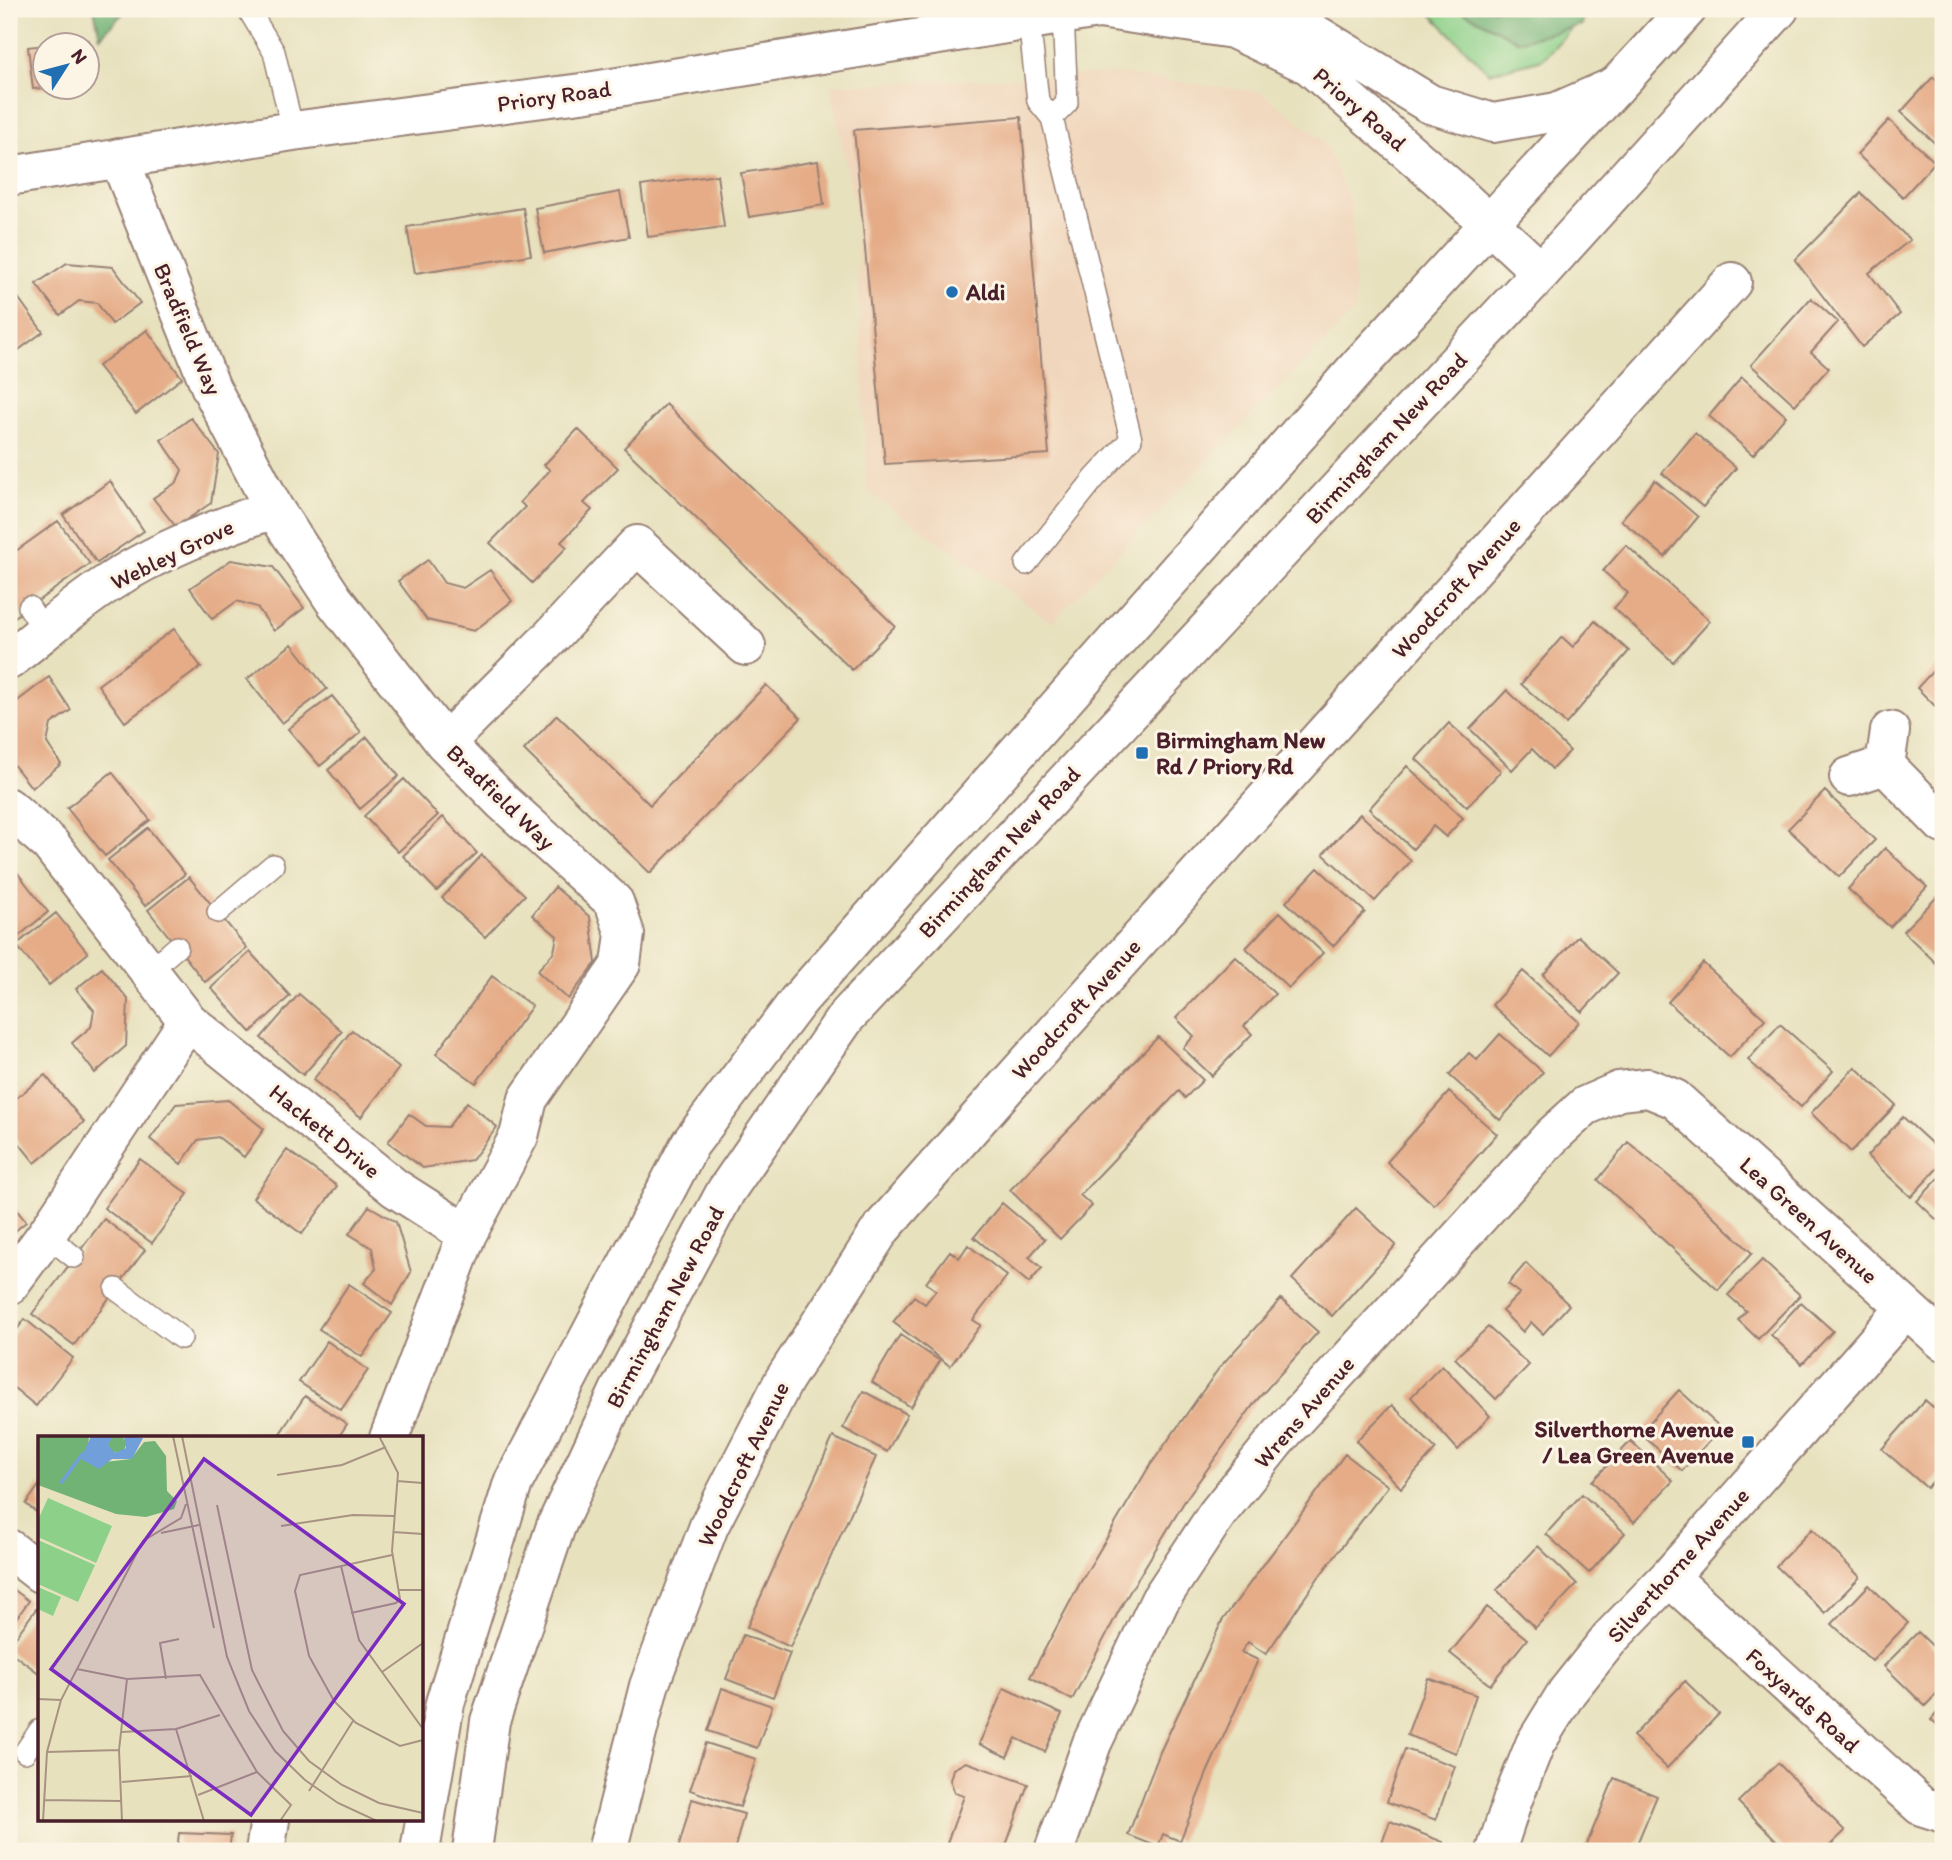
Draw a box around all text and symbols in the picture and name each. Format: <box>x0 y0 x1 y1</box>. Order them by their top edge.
north arrow <box>32 32 102 102</box>
text: N <box>66 44 92 68</box>
street label: Priory Road <box>1307 61 1413 157</box>
street label: Priory Road <box>495 74 613 118</box>
street label: Bradfield Way <box>148 259 228 399</box>
place label: Aldi <box>965 278 1005 306</box>
marker: Aldi <box>944 284 960 300</box>
street label: Birmingham New Road <box>1299 346 1473 530</box>
street label: Webley Grove <box>106 512 238 596</box>
street label: Woodcroft Avenue <box>1385 512 1527 664</box>
place label: Birmingham New Rd / Priory Rd <box>1156 726 1326 780</box>
street label: Bradfield Way <box>441 738 561 856</box>
marker: Birmingham New Rd / Priory Rd <box>1134 745 1150 761</box>
street label: Birmingham New Road <box>912 760 1086 944</box>
street label: Woodcroft Avenue <box>1005 933 1147 1085</box>
street label: Hackett Drive <box>264 1078 386 1184</box>
street label: Lea Green Avenue <box>1734 1151 1884 1289</box>
street label: Birmingham New Road <box>600 1201 730 1413</box>
street label: Wrens Avenue <box>1248 1350 1360 1474</box>
street label: Woodcroft Avenue <box>691 1377 795 1551</box>
place label: Silverthorne Avenue / Lea Green Avenue <box>1535 1415 1734 1469</box>
marker: Silverthorne Avenue / Lea Green Avenue <box>1740 1434 1756 1450</box>
inset map <box>38 1436 424 1822</box>
street label: Silverthorne Avenue <box>1601 1482 1755 1648</box>
street label: Foxyards Road <box>1740 1642 1866 1759</box>

